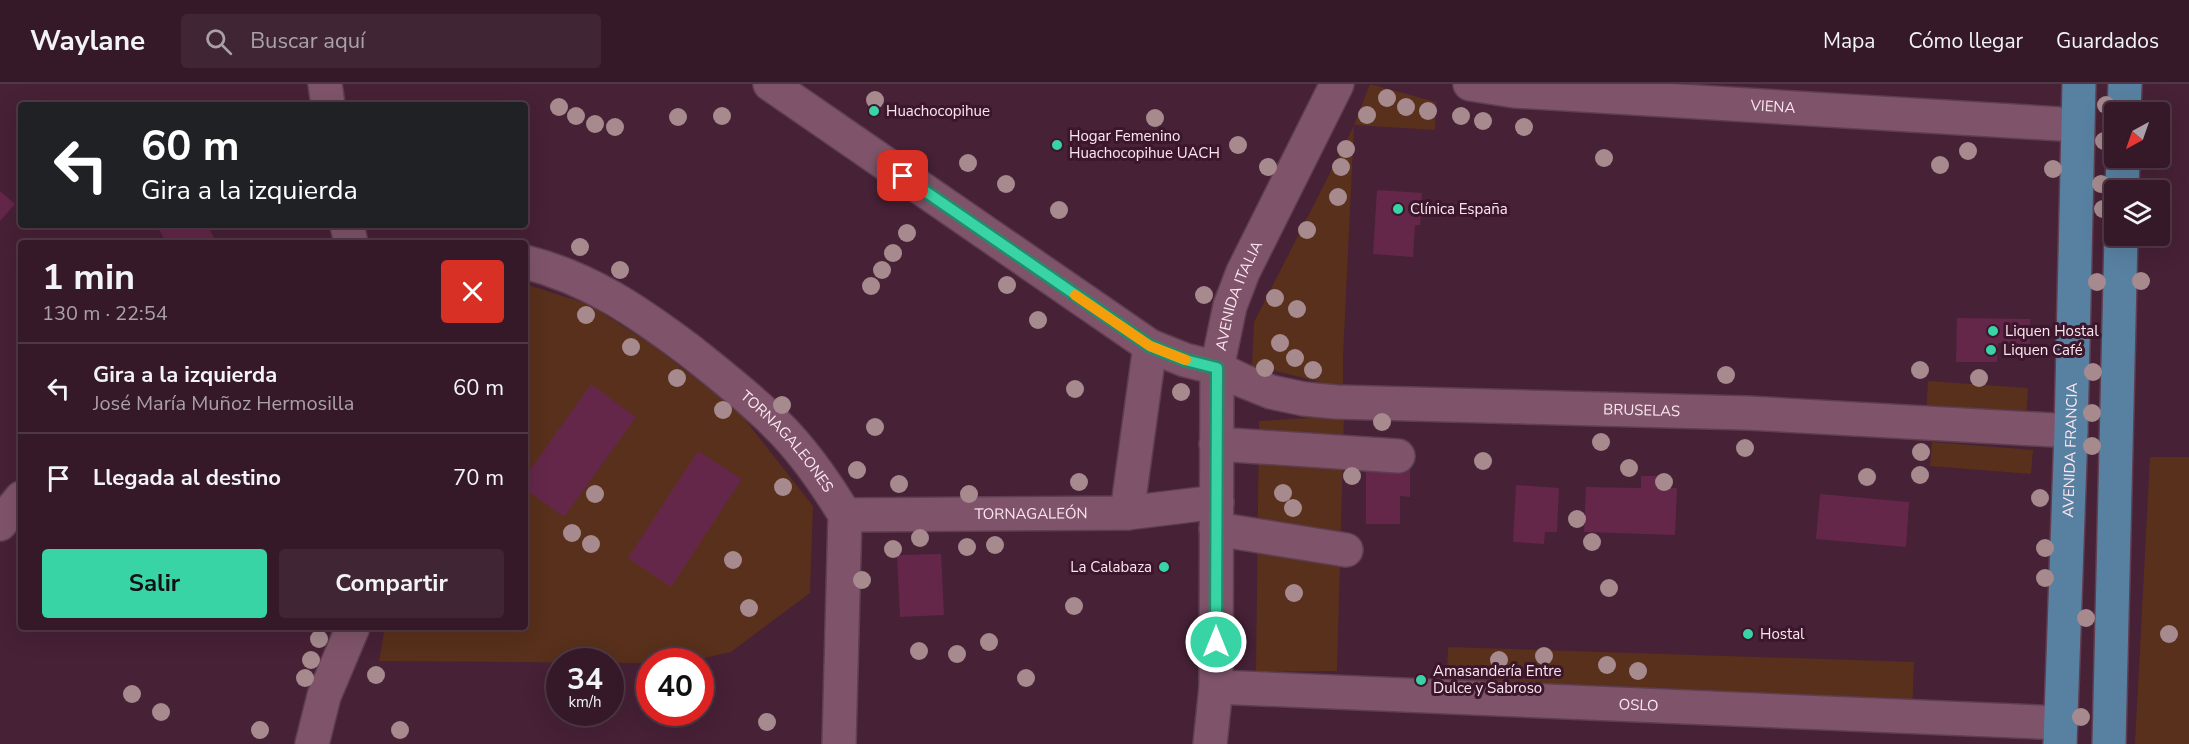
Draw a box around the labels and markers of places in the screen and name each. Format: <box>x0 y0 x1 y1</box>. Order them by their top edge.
place label: Huachocopihue <box>886 101 990 121</box>
marker: Huachocopihue <box>867 104 881 118</box>
place label: Hogar Femenino Huachocopihue UACH <box>1069 126 1220 163</box>
marker: Hogar Femenino Huachocopihue UACH <box>1050 138 1064 152</box>
pin <box>877 150 928 201</box>
place label: Clínica España <box>1410 199 1508 219</box>
marker: Clínica España <box>1391 202 1405 216</box>
place label: Liquen Hostal <box>2005 321 2099 341</box>
marker: Liquen Hostal <box>1986 324 2000 338</box>
place label: Liquen Café <box>2003 340 2083 360</box>
marker: Liquen Café <box>1984 343 1998 357</box>
place label: La Calabaza <box>1070 557 1152 577</box>
marker: La Calabaza <box>1157 560 1171 574</box>
place label: Hostal <box>1760 624 1805 644</box>
marker: Hostal <box>1741 627 1755 641</box>
place label: Amasandería Entre Dulce y Sabroso <box>1433 661 1562 698</box>
marker: Amasandería Entre Dulce y Sabroso <box>1414 673 1428 687</box>

